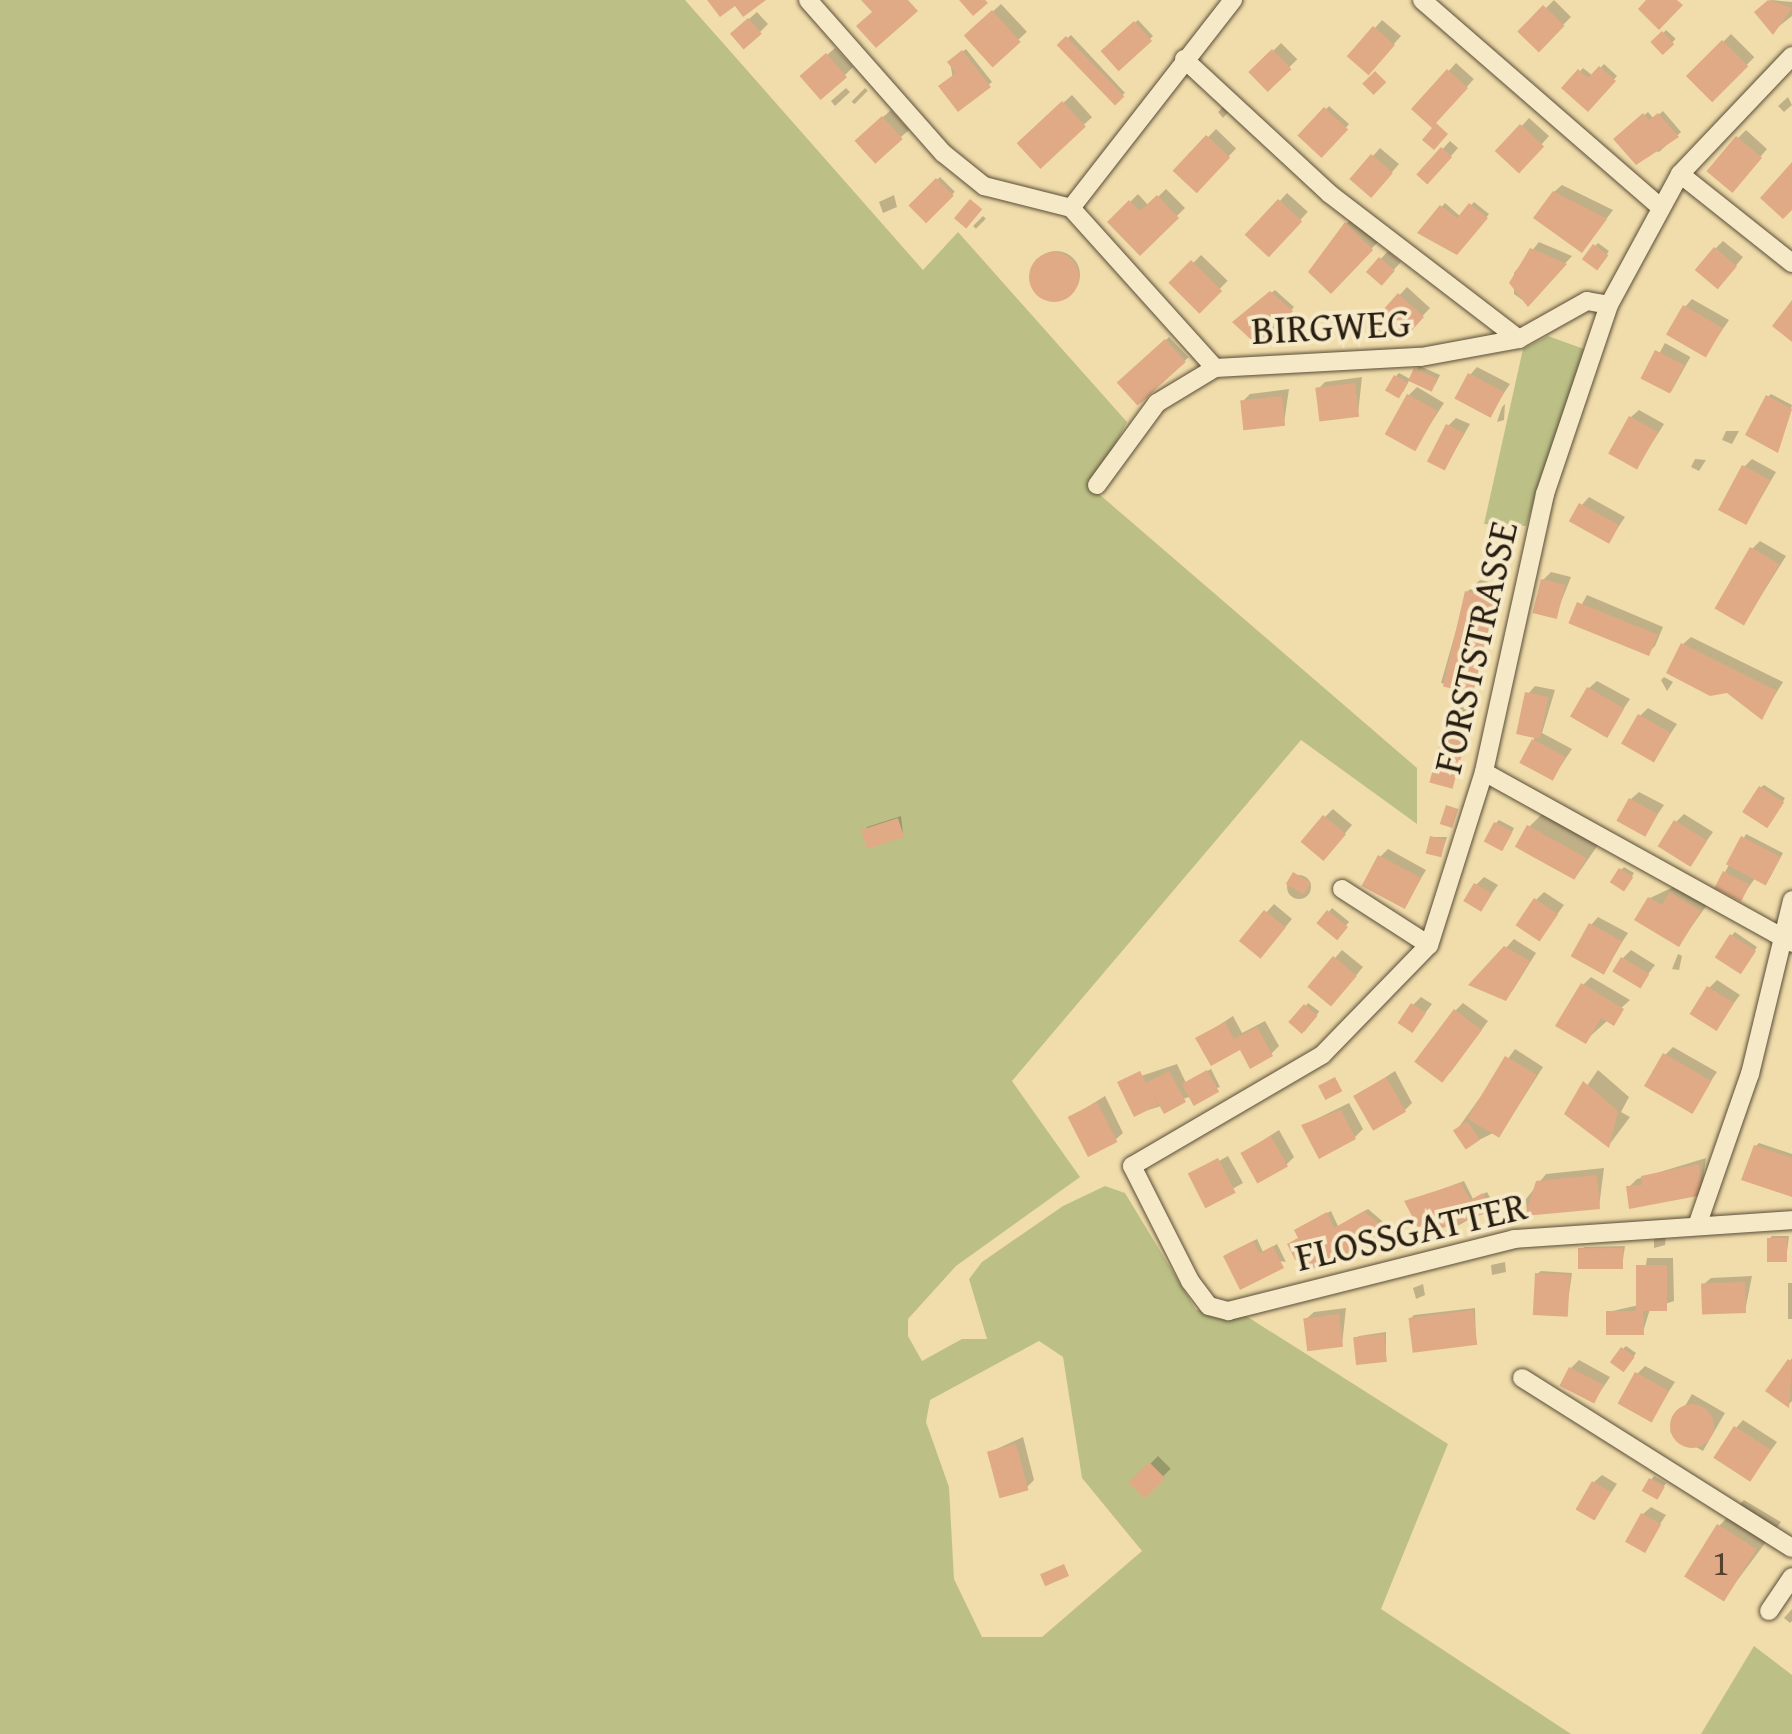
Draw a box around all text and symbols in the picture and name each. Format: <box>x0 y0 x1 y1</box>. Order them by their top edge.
street label: BIRGWEG <box>1250 298 1412 354</box>
street label: FORSTSTRASSE <box>1423 516 1527 778</box>
street label: FLOSSGATTER <box>1290 1181 1532 1281</box>
house number: 1 <box>1713 1542 1729 1584</box>

